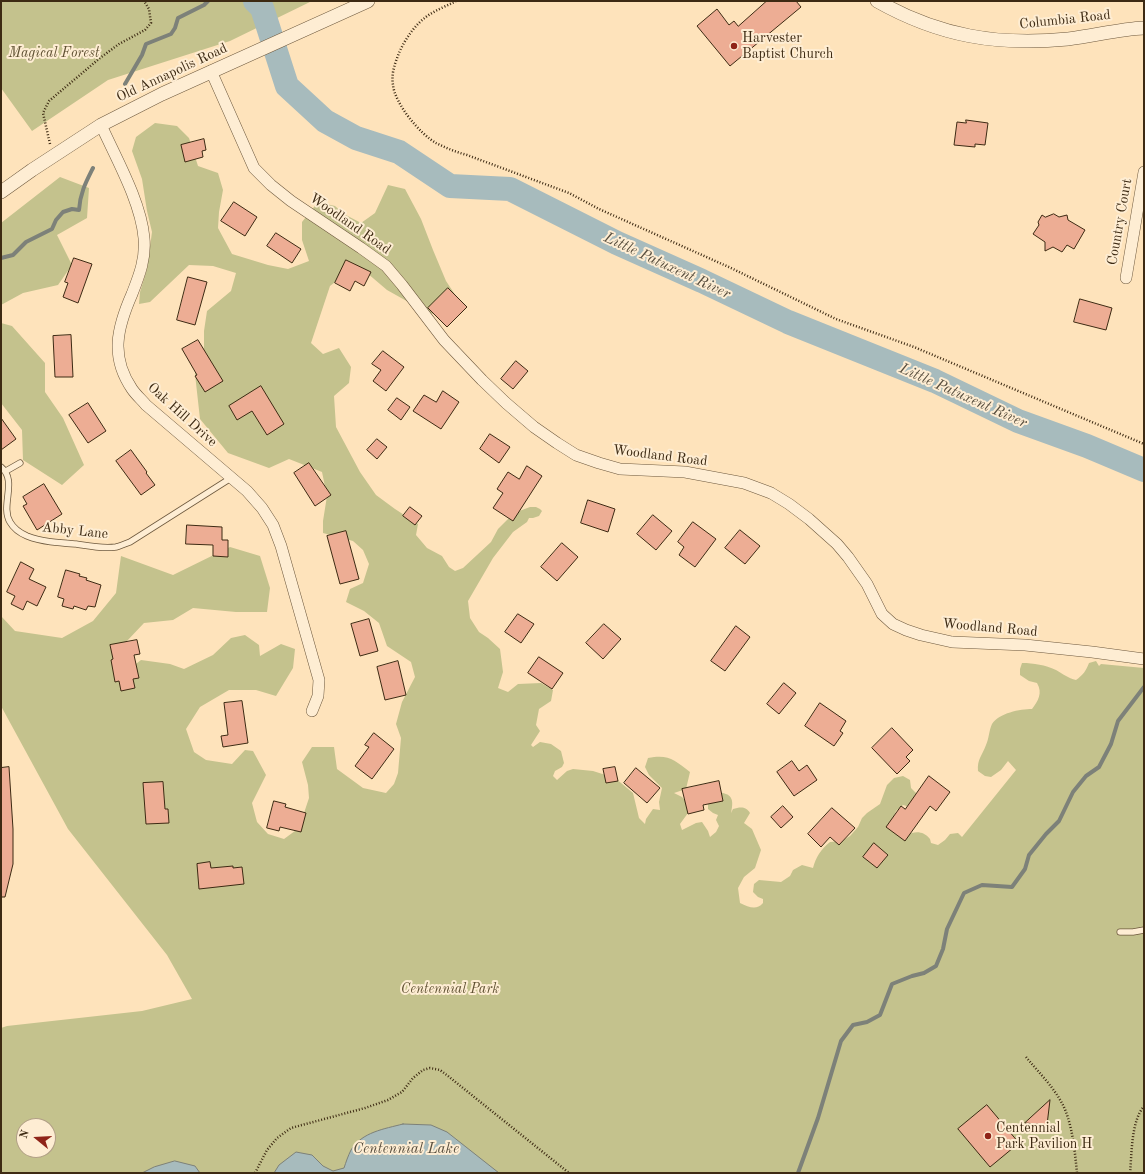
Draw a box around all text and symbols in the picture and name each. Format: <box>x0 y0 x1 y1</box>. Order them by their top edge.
street label: Columbia Road <box>1019 7 1111 33</box>
place label: Harvester Baptist Church <box>742 30 833 62</box>
street label: Old Annapolis Road <box>114 40 230 106</box>
marker: Harvester Baptist Church <box>729 41 739 51</box>
park label: Magical Forest <box>9 45 99 61</box>
street label: Country Court <box>1104 177 1136 267</box>
street label: Woodland Road <box>306 190 394 258</box>
water label: Little Patuxent River <box>601 229 733 303</box>
water label: Little Patuxent River <box>896 360 1030 432</box>
street label: Oak Hill Drive <box>144 379 220 451</box>
street label: Woodland Road <box>612 442 708 470</box>
street label: Abby Lane <box>41 519 109 543</box>
street label: Woodland Road <box>942 615 1038 641</box>
park label: Centennial Park <box>401 981 499 997</box>
north arrow <box>16 1118 56 1158</box>
place label: Centennial Park Pavilion H <box>996 1120 1092 1152</box>
text: N <box>19 1129 32 1140</box>
marker: Centennial Park Pavilion H <box>983 1131 993 1141</box>
water label: Centennial Lake <box>353 1140 459 1158</box>

